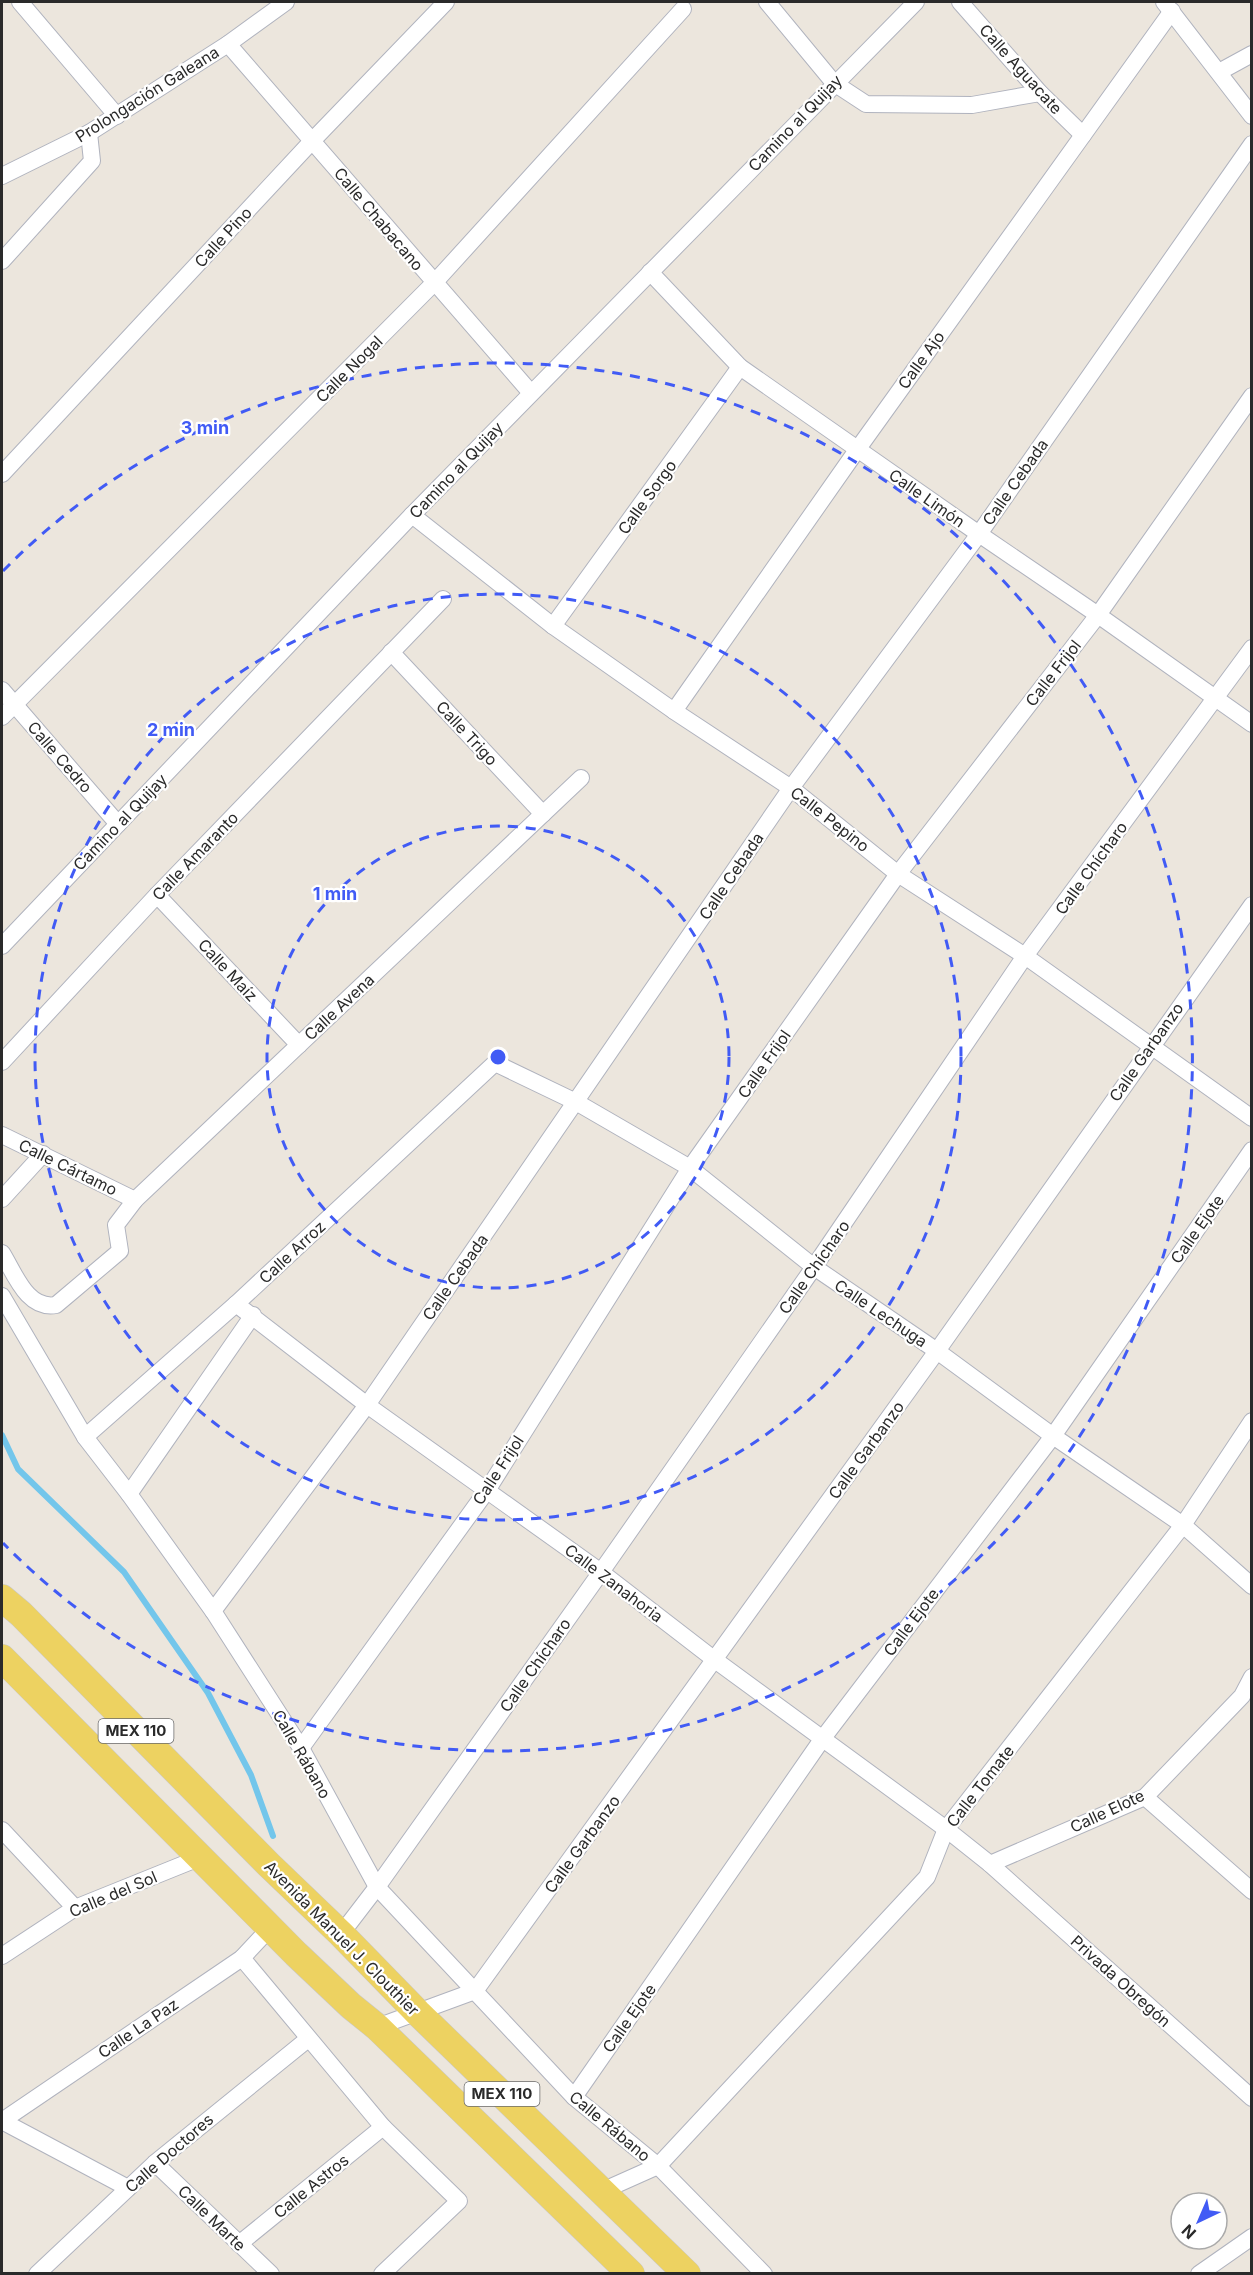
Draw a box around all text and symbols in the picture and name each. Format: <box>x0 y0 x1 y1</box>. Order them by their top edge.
street label: Calle Aguacate <box>975 20 1067 118</box>
street label: Prolongación Galeana <box>71 42 223 146</box>
street label: Camino al Quijay <box>744 70 846 176</box>
street label: Calle Chabacano <box>330 163 428 275</box>
street label: Calle Pino <box>190 203 256 271</box>
street label: Calle Ajo <box>893 327 949 393</box>
street label: Calle Nogal <box>311 331 387 407</box>
text: 3 min <box>181 417 229 438</box>
street label: Camino al Quijay <box>405 417 507 523</box>
street label: Calle Cebada <box>978 435 1052 529</box>
street label: Calle Sorgo <box>613 456 681 538</box>
street label: Calle Limón <box>885 465 969 531</box>
street label: Calle Frijol <box>1021 636 1085 710</box>
street label: Calle Trigo <box>432 696 502 770</box>
street label: Calle Cedro <box>23 717 97 797</box>
text: 2 min <box>147 719 195 740</box>
street label: Camino al Quijay <box>69 769 171 875</box>
street label: Calle Pepino <box>787 782 873 856</box>
street label: Calle Amaranto <box>148 808 242 904</box>
street label: Calle Chícharo <box>1051 818 1131 918</box>
street label: Calle Cebada <box>694 829 768 923</box>
text: 1 min <box>313 883 357 904</box>
street label: Calle Maíz <box>194 935 262 1005</box>
street label: Calle Avena <box>300 969 378 1045</box>
street label: Calle Garbanzo <box>1105 999 1187 1105</box>
street label: Calle Frijol <box>733 1026 795 1102</box>
centre of rings <box>488 1047 508 1067</box>
street label: Calle Cártamo <box>15 1135 121 1199</box>
street label: Calle Ejote <box>1166 1191 1228 1267</box>
street label: Calle Arroz <box>255 1216 329 1288</box>
street label: Calle Chícharo <box>774 1216 854 1318</box>
street label: Calle Cebada <box>418 1230 492 1324</box>
street label: Calle Lechuga <box>831 1275 931 1351</box>
street label: Calle Garbanzo <box>824 1397 908 1503</box>
street label: Calle Frijol <box>468 1432 528 1508</box>
street label: Calle Zanahoria <box>561 1540 667 1626</box>
street label: Calle Ejote <box>879 1584 943 1660</box>
street label: Calle Chícharo <box>495 1614 575 1716</box>
street label: Calle Rábano <box>268 1706 336 1802</box>
road number: MEX 110 <box>98 1719 174 1743</box>
street label: Calle Tomate <box>942 1741 1018 1831</box>
street label: Calle Elote <box>1067 1785 1147 1837</box>
street label: Calle Garbanzo <box>540 1791 624 1897</box>
street label: Avenida Manuel J. Clouthier <box>260 1856 424 2020</box>
street label: Calle del Sol <box>66 1867 160 1921</box>
street label: Privada Obregón <box>1067 1931 1175 2031</box>
street label: Calle Ejote <box>598 1980 660 2056</box>
street label: Calle La Paz <box>94 1994 182 2062</box>
road number: MEX 110 <box>464 2082 540 2106</box>
street label: Calle Rábano <box>565 2086 655 2166</box>
street label: Calle Doctores <box>121 2109 217 2197</box>
street label: Calle Astros <box>269 2150 353 2222</box>
street label: Calle Marte <box>174 2181 250 2255</box>
north arrow <box>1169 2191 1229 2251</box>
text: N <box>1177 2220 1200 2243</box>

